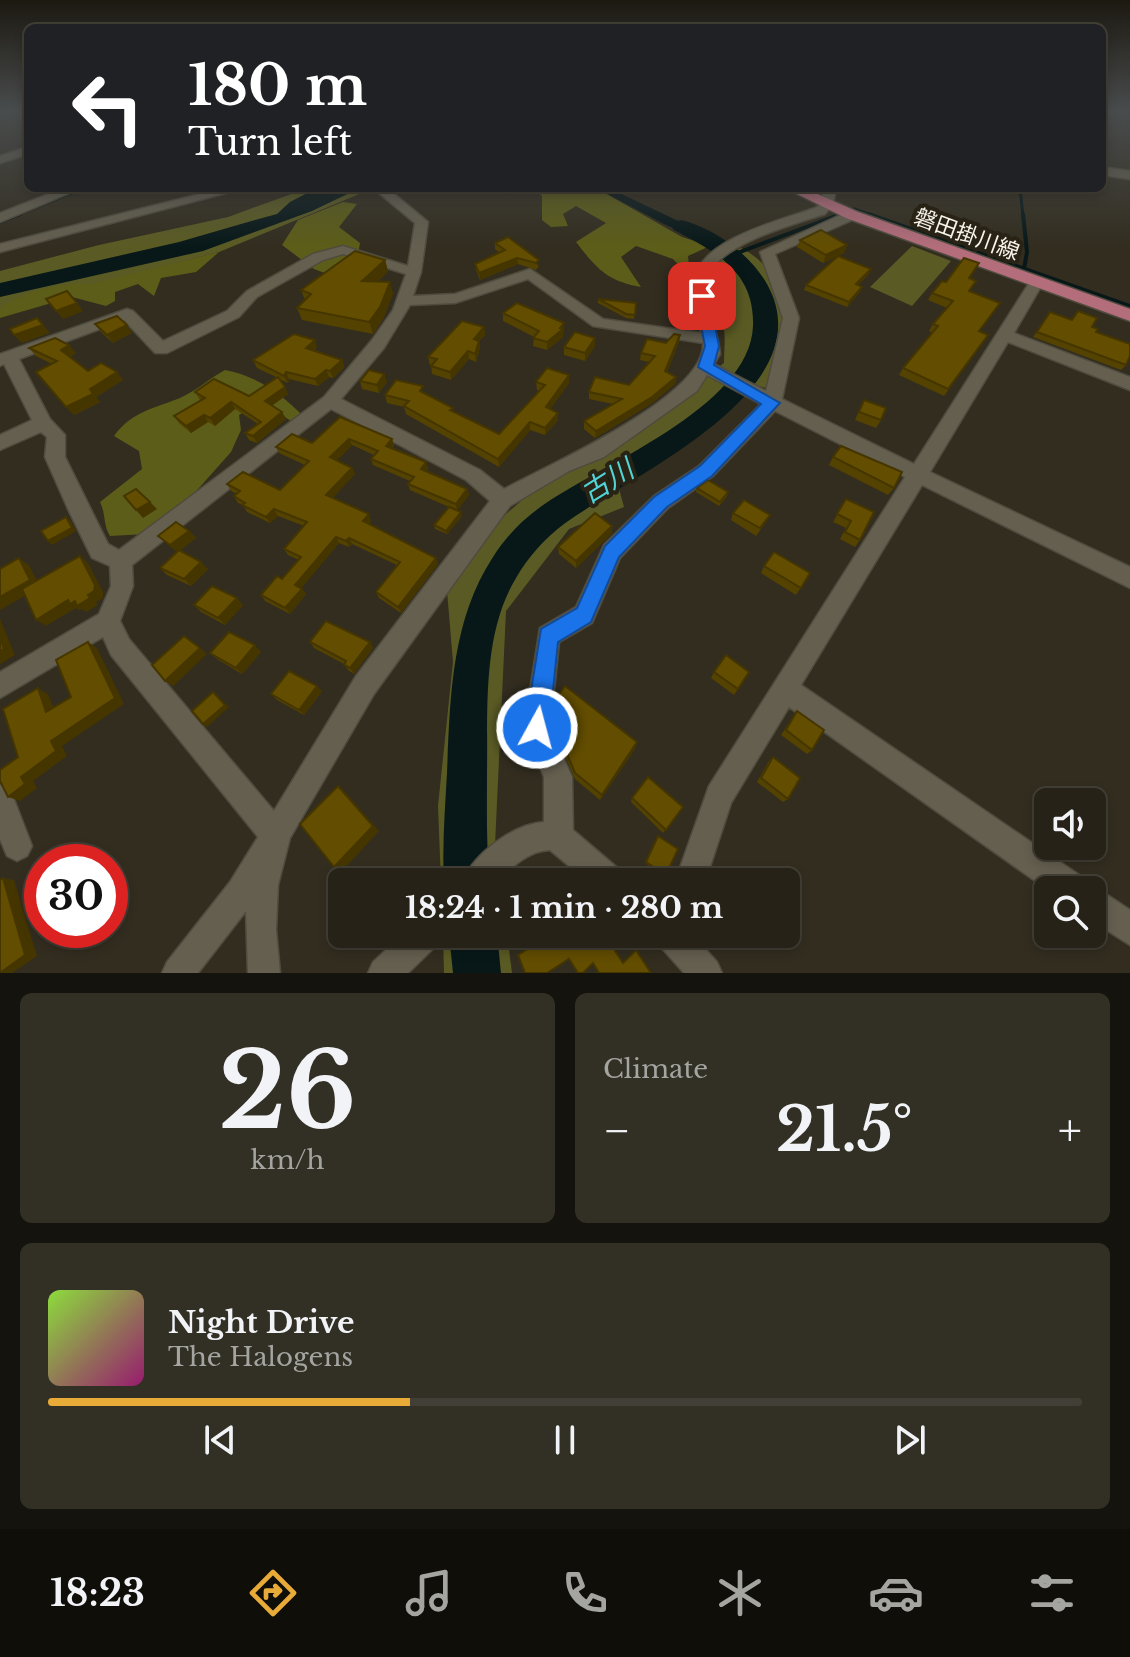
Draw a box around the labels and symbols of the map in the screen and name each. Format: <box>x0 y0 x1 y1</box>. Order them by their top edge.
street label: 磐田掛川線 <box>911 203 1023 266</box>
pin <box>668 262 736 330</box>
water label: 古川 <box>574 450 643 511</box>
position arrow <box>495 686 579 770</box>
speed limit sign: 30 <box>24 844 128 948</box>

